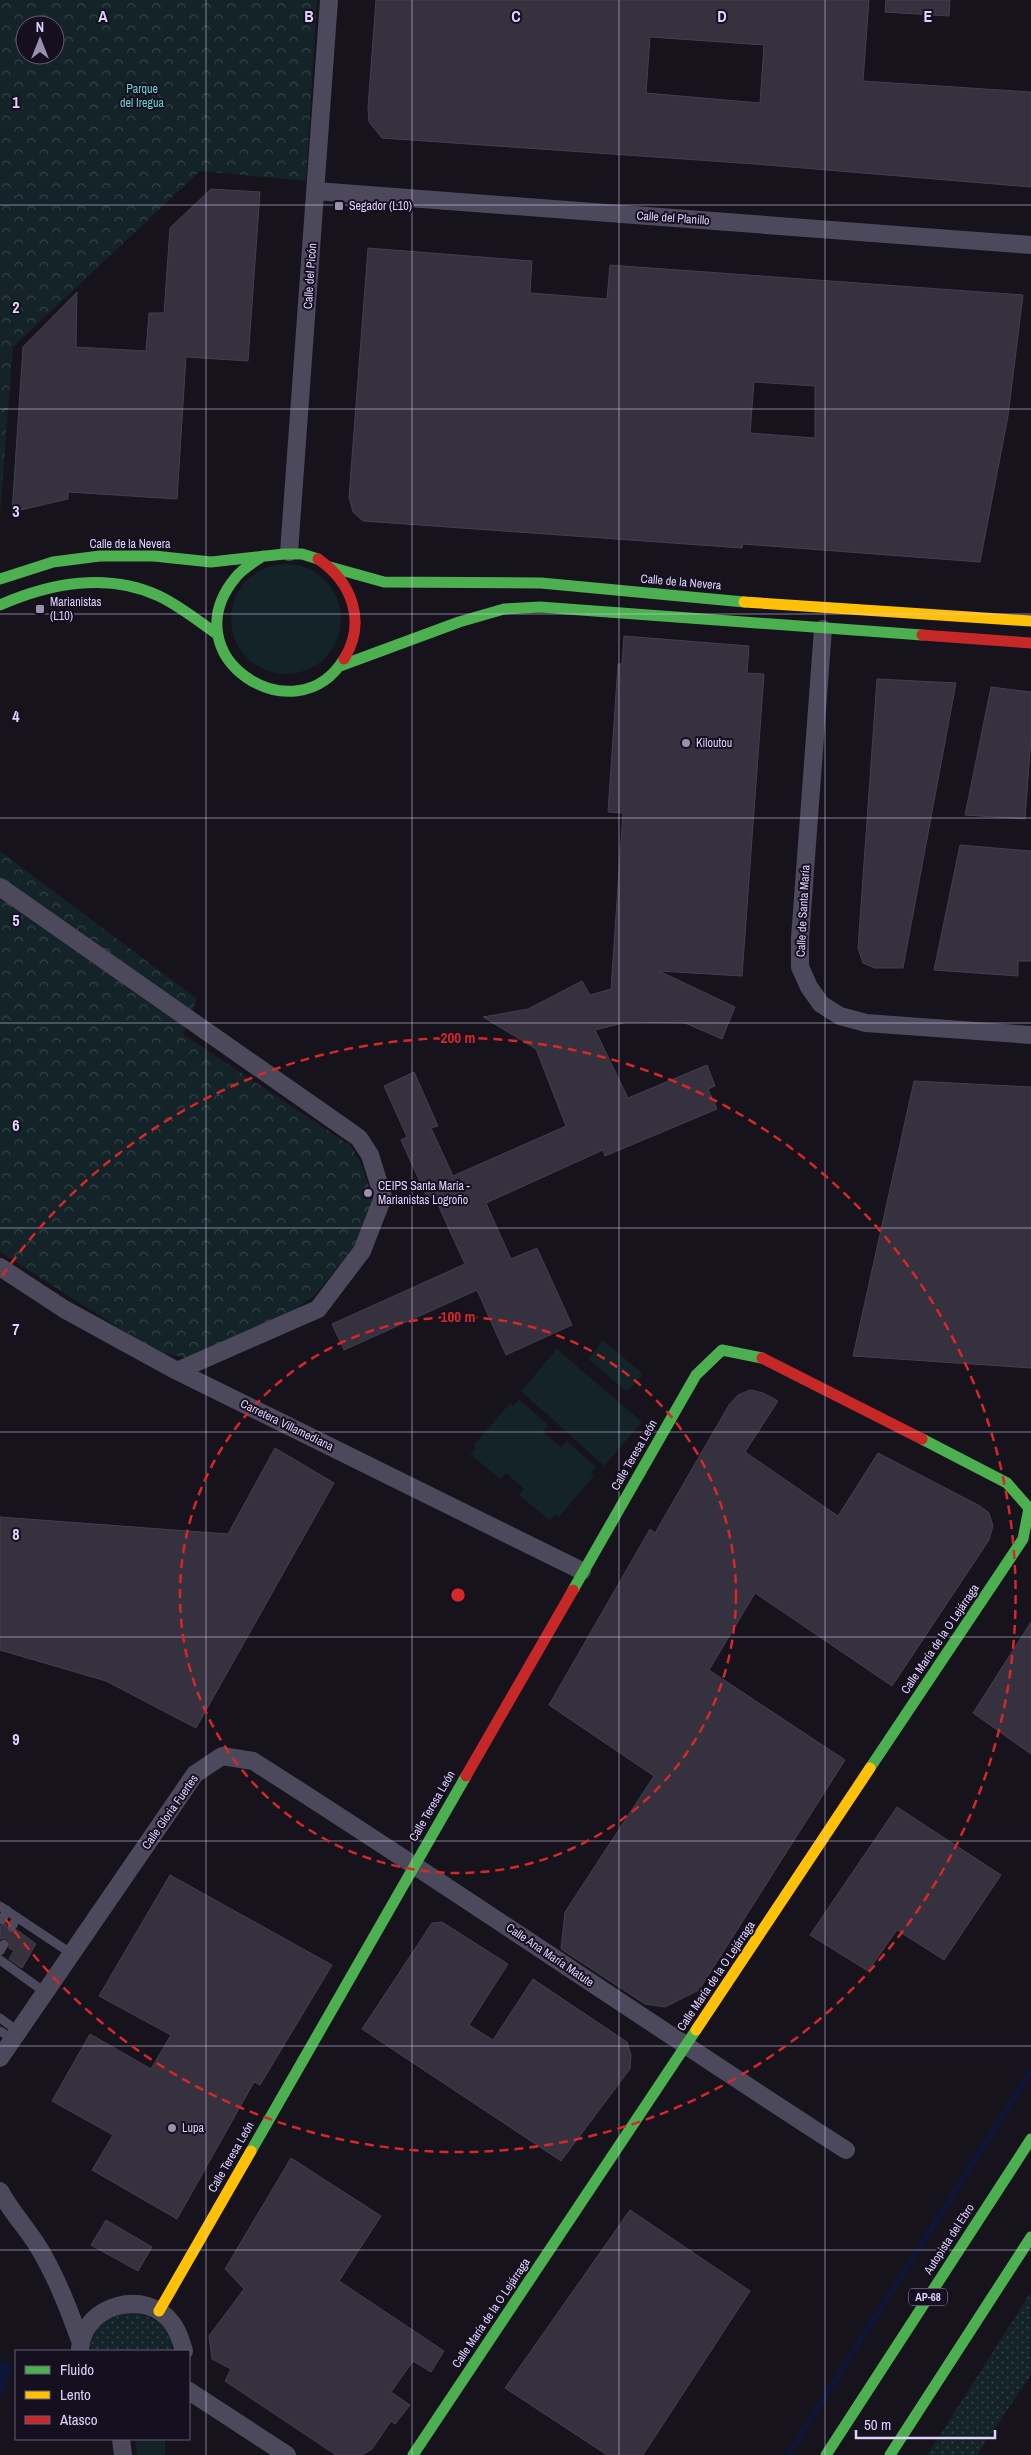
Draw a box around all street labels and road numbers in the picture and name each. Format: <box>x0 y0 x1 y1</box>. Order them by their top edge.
street label: Calle del Planillo <box>636 207 710 229</box>
street label: Calle del Picón <box>300 242 320 310</box>
street label: Calle de la Nevera <box>90 536 171 552</box>
street label: Calle de la Nevera <box>640 571 723 594</box>
street label: Calle de Santa María <box>793 864 813 958</box>
street label: Carretera Villamediana <box>238 1396 337 1455</box>
street label: Calle Teresa León <box>607 1417 661 1493</box>
street label: Calle María de la O Lejárraga <box>897 1581 983 1697</box>
street label: Calle Teresa León <box>405 1768 459 1844</box>
street label: Calle Gloria Fuertes <box>138 1771 202 1853</box>
street label: Calle María de la O Lejárraga <box>673 1918 759 2034</box>
street label: Calle Ana María Matute <box>503 1920 597 1990</box>
street label: Calle Teresa León <box>204 2119 258 2195</box>
street label: Autopista del Ebro <box>920 2201 978 2278</box>
street label: Calle María de la O Lejárraga <box>448 2255 534 2371</box>
road number: AP-68 <box>909 2288 947 2306</box>

